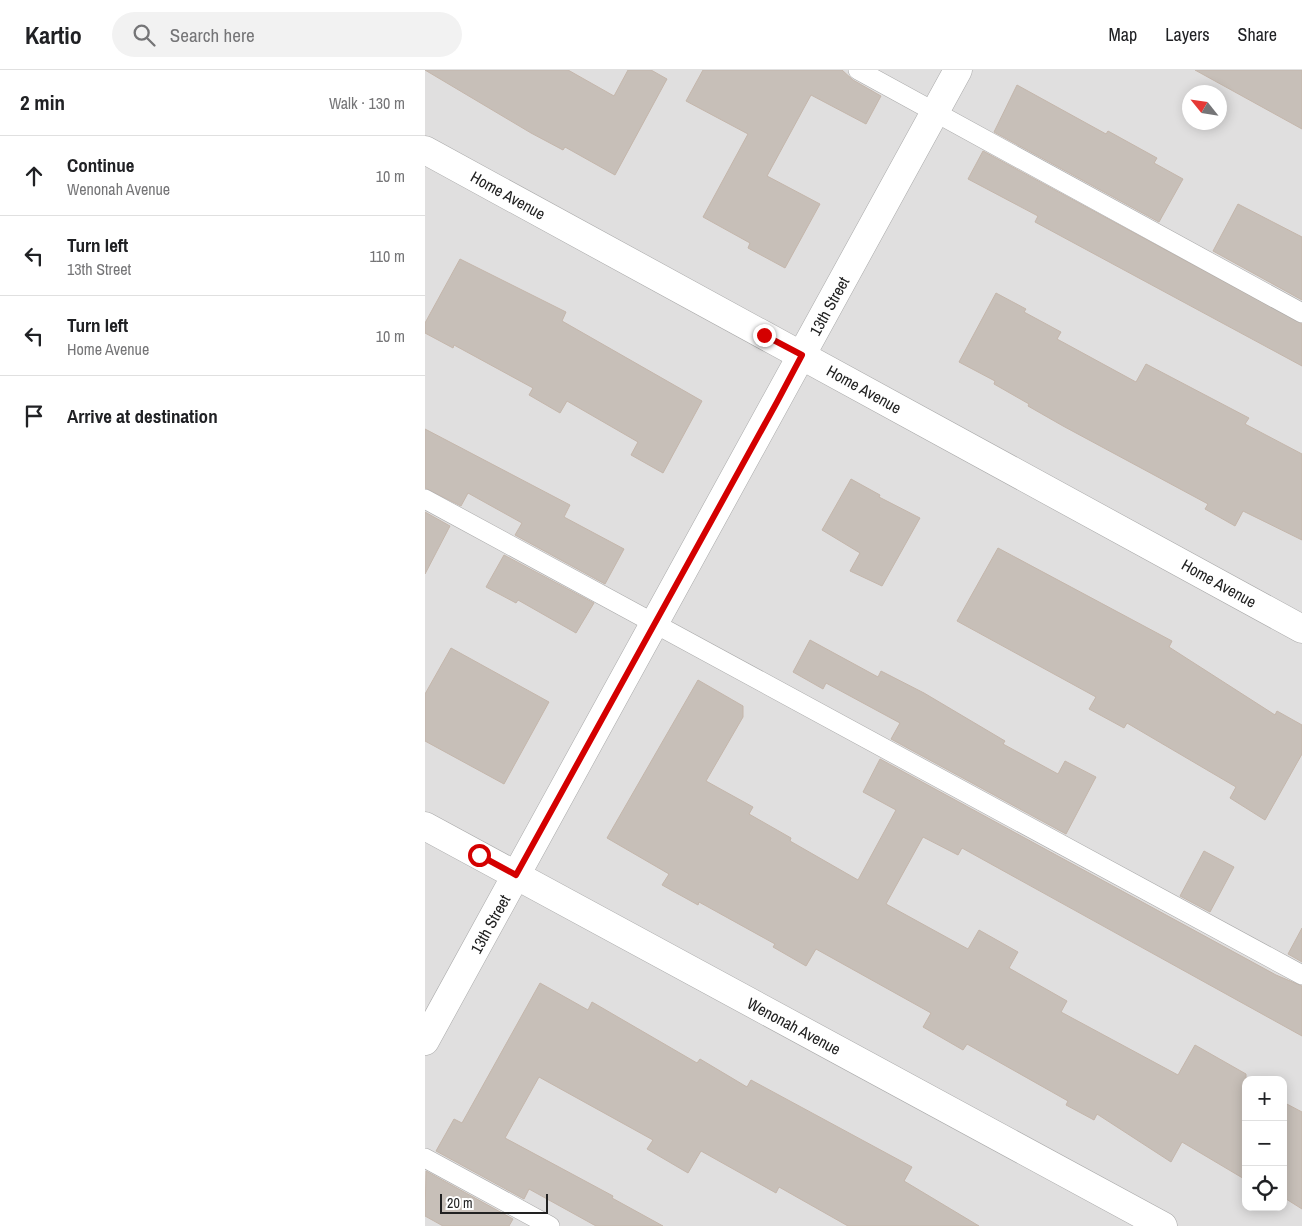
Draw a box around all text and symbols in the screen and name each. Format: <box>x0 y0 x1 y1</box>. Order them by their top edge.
search box <box>112 12 462 57</box>
text: Kartio <box>25 19 82 51</box>
icon: search <box>130 21 158 49</box>
text: Search here <box>170 22 255 48</box>
text: Map <box>1109 22 1137 47</box>
text: Layers <box>1165 22 1210 47</box>
text: Share <box>1238 22 1277 47</box>
north arrow <box>1182 85 1227 130</box>
text: 2 min <box>20 88 65 117</box>
text: Walk · 130 m <box>329 92 405 114</box>
text: Continue <box>67 152 135 178</box>
icon: ahead <box>20 162 48 190</box>
text: 10 m <box>376 165 405 187</box>
street label: Home Avenue <box>467 165 549 225</box>
text: Wenonah Avenue <box>67 178 170 200</box>
text: Turn left <box>67 232 128 258</box>
icon: left <box>20 242 48 270</box>
text: 110 m <box>369 245 405 267</box>
text: 13th Street <box>67 258 131 280</box>
street label: 13th Street <box>804 272 854 339</box>
text: Turn left <box>67 312 128 338</box>
icon: left <box>20 322 48 350</box>
route end <box>753 324 776 347</box>
text: 10 m <box>376 325 405 347</box>
text: Home Avenue <box>67 338 149 360</box>
street label: Home Avenue <box>823 359 905 419</box>
icon: arrive <box>20 402 48 430</box>
text: Arrive at destination <box>67 403 218 429</box>
street label: Home Avenue <box>1178 553 1260 613</box>
route start <box>468 844 491 867</box>
street label: 13th Street <box>465 890 515 957</box>
street label: Wenonah Avenue <box>743 992 845 1060</box>
map controls <box>1242 1076 1287 1211</box>
button: + <box>1242 1076 1287 1121</box>
button: − <box>1242 1121 1287 1166</box>
button: locate <box>1242 1166 1287 1211</box>
scale bar <box>440 1191 547 1214</box>
text: 20 m <box>447 1194 473 1212</box>

